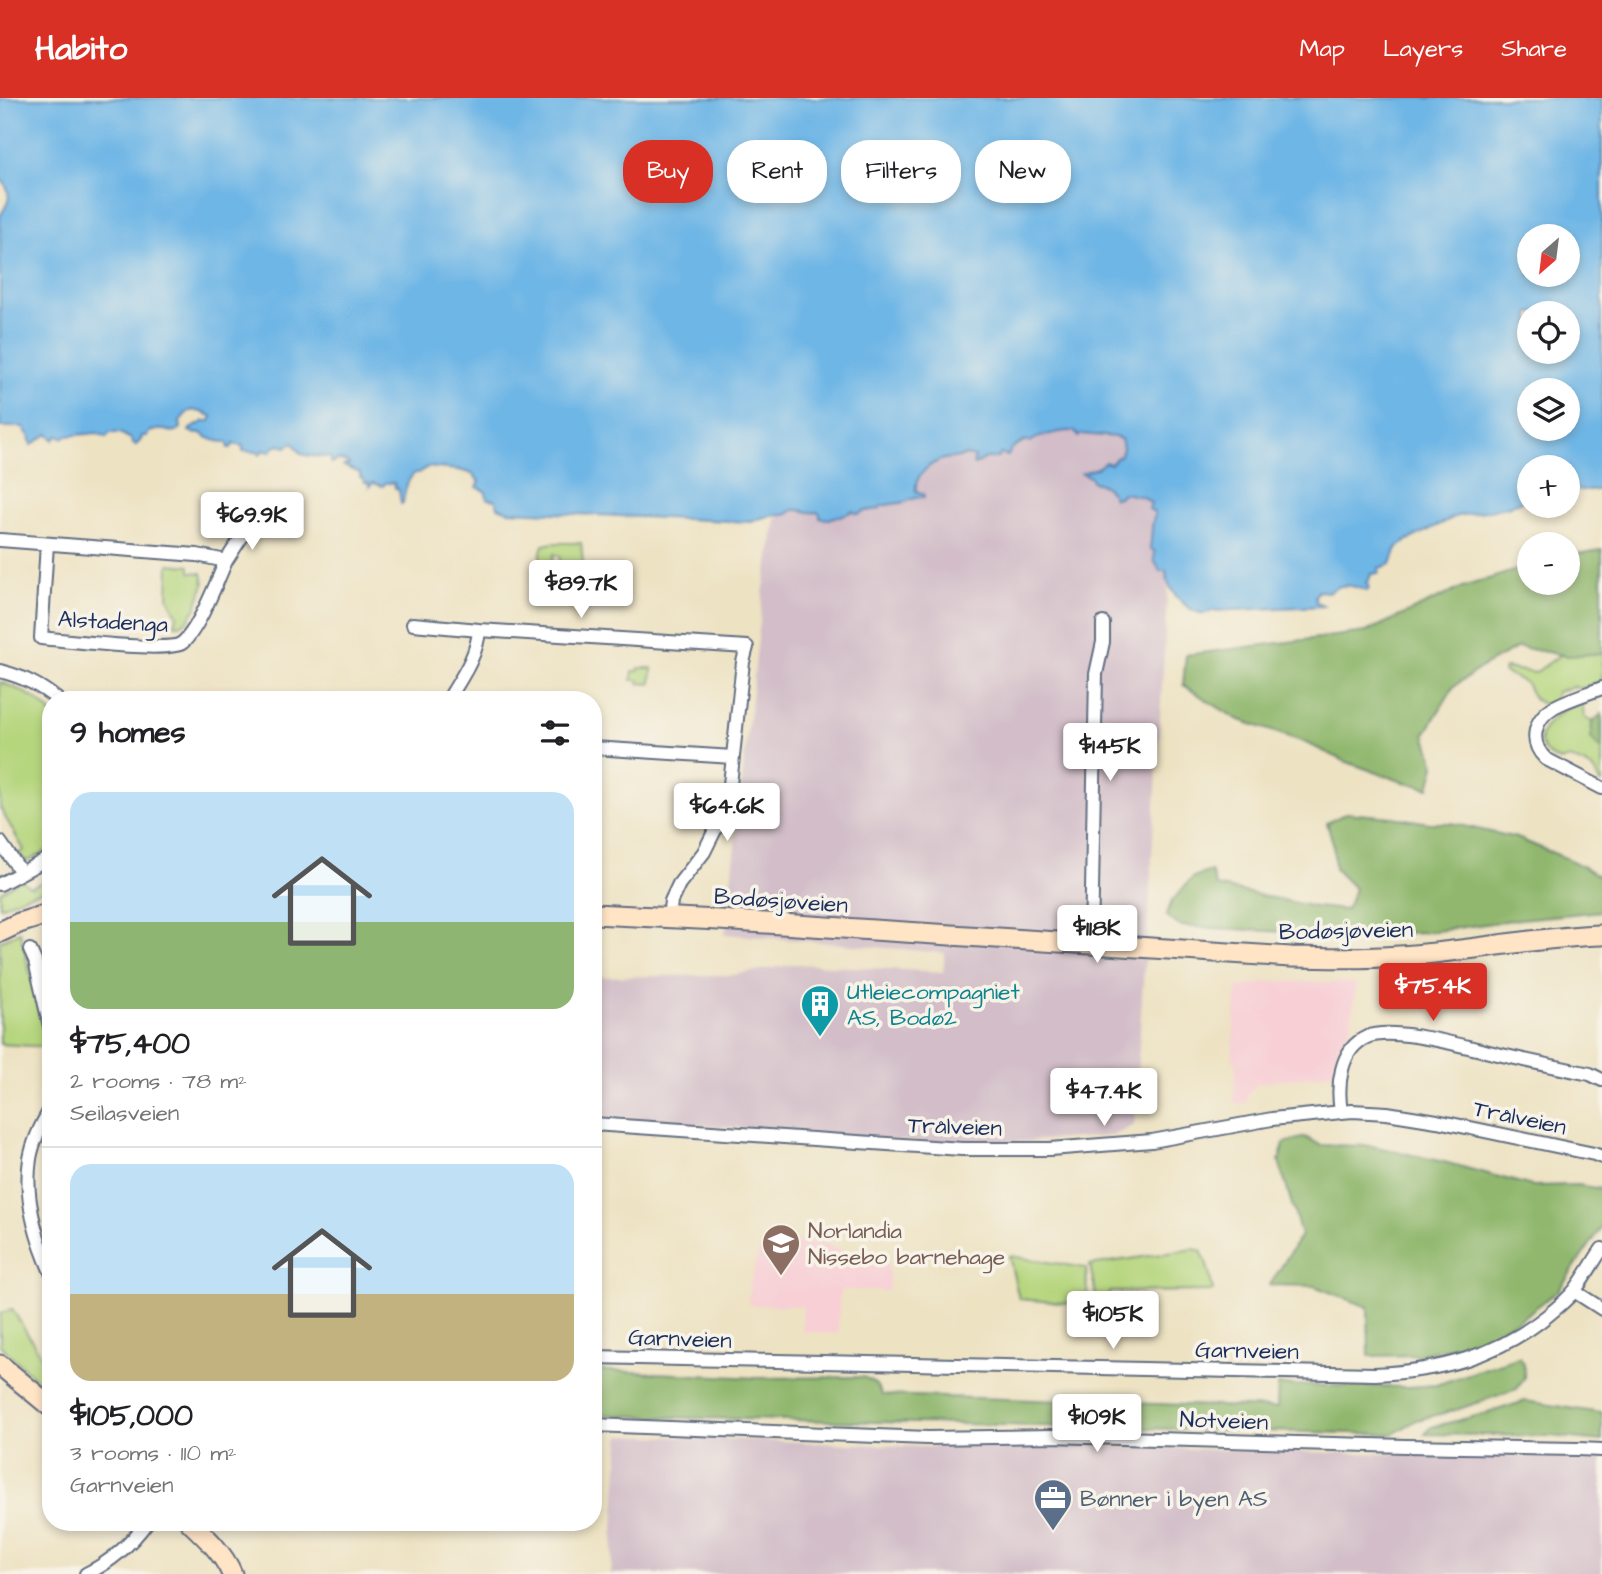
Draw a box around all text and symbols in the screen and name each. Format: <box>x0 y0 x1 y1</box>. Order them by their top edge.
text: Habito <box>35 26 127 72</box>
text: Map <box>1300 32 1345 66</box>
text: Layers <box>1383 32 1463 66</box>
text: Share <box>1501 32 1567 66</box>
chip: Buy <box>623 140 713 203</box>
chip: Rent <box>727 140 827 203</box>
chip: Filters <box>841 140 961 203</box>
chip: New <box>975 140 1071 203</box>
north arrow <box>1517 224 1580 287</box>
map controls <box>1517 224 1580 595</box>
button: locate <box>1517 301 1580 364</box>
button: layers <box>1517 378 1580 441</box>
button: + <box>1517 455 1580 518</box>
pin: $69.9K <box>195 492 309 552</box>
text: $69.9K <box>217 499 287 531</box>
button: − <box>1517 532 1580 595</box>
pin: $89.7K <box>524 560 638 620</box>
text: $89.7K <box>545 567 617 599</box>
street label: Alstadenga <box>57 603 169 642</box>
text: 9 homes <box>70 712 185 754</box>
icon: filters <box>536 714 574 752</box>
pin: $145K <box>1061 724 1159 783</box>
text: $145K <box>1079 730 1141 762</box>
pin: $64.6K <box>670 784 784 843</box>
text: $64.6K <box>690 790 764 822</box>
icon: home <box>259 838 385 964</box>
street label: Bodøsjøveien <box>713 880 849 922</box>
pin: $118K <box>1048 906 1146 965</box>
text: $118K <box>1073 912 1121 944</box>
street label: Bodøsjøveien <box>1279 914 1413 948</box>
pin: $75.4K <box>1376 964 1490 1023</box>
text: $75.4K <box>1395 970 1471 1002</box>
place label: Utleiecompagniet AS, Bodø2 <box>847 976 1020 1034</box>
building icon: Utleiecompagniet AS, Bodø2 <box>799 983 841 1038</box>
text: $75,400 <box>70 1023 190 1065</box>
text: 2 rooms · 78 m² <box>70 1065 247 1097</box>
pin: $47.4K <box>1047 1068 1161 1128</box>
text: $47.4K <box>1066 1075 1142 1107</box>
street label: Trålveien <box>1470 1093 1569 1143</box>
text: Seilasveien <box>70 1097 179 1129</box>
street label: Trålveien <box>907 1109 1003 1145</box>
icon: home <box>259 1210 385 1336</box>
place label: Norlandia Nissebo barnehage <box>808 1215 1005 1274</box>
school or university icon: Norlandia Nissebo barnehage <box>760 1222 802 1277</box>
pin: $105K <box>1064 1292 1162 1351</box>
text: $105K <box>1083 1298 1143 1330</box>
street label: Garnveien <box>628 1321 732 1357</box>
street label: Garnveien <box>1195 1334 1299 1368</box>
pin: $109K <box>1048 1394 1146 1454</box>
text: $105,000 <box>70 1395 193 1437</box>
text: $109K <box>1068 1401 1126 1433</box>
street label: Notveien <box>1179 1403 1269 1439</box>
text: 3 rooms · 110 m² <box>70 1437 237 1469</box>
text: Garnveien <box>70 1469 174 1501</box>
office icon: Bønner i byen AS <box>1032 1477 1074 1532</box>
place label: Bønner i byen AS <box>1080 1483 1268 1516</box>

